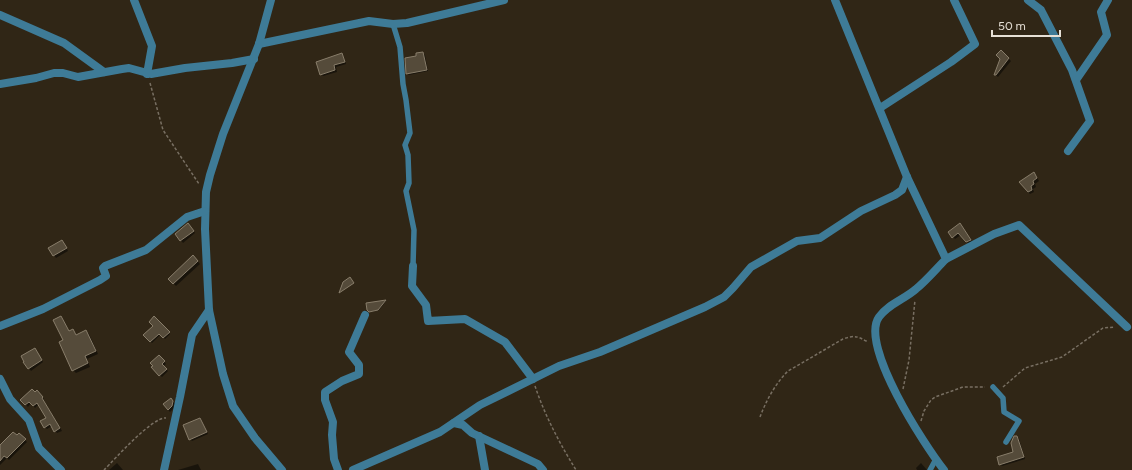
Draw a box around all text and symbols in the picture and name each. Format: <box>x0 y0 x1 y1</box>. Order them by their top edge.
scale bar <box>992 12 1060 38</box>
text: 50 m <box>998 19 1026 33</box>

